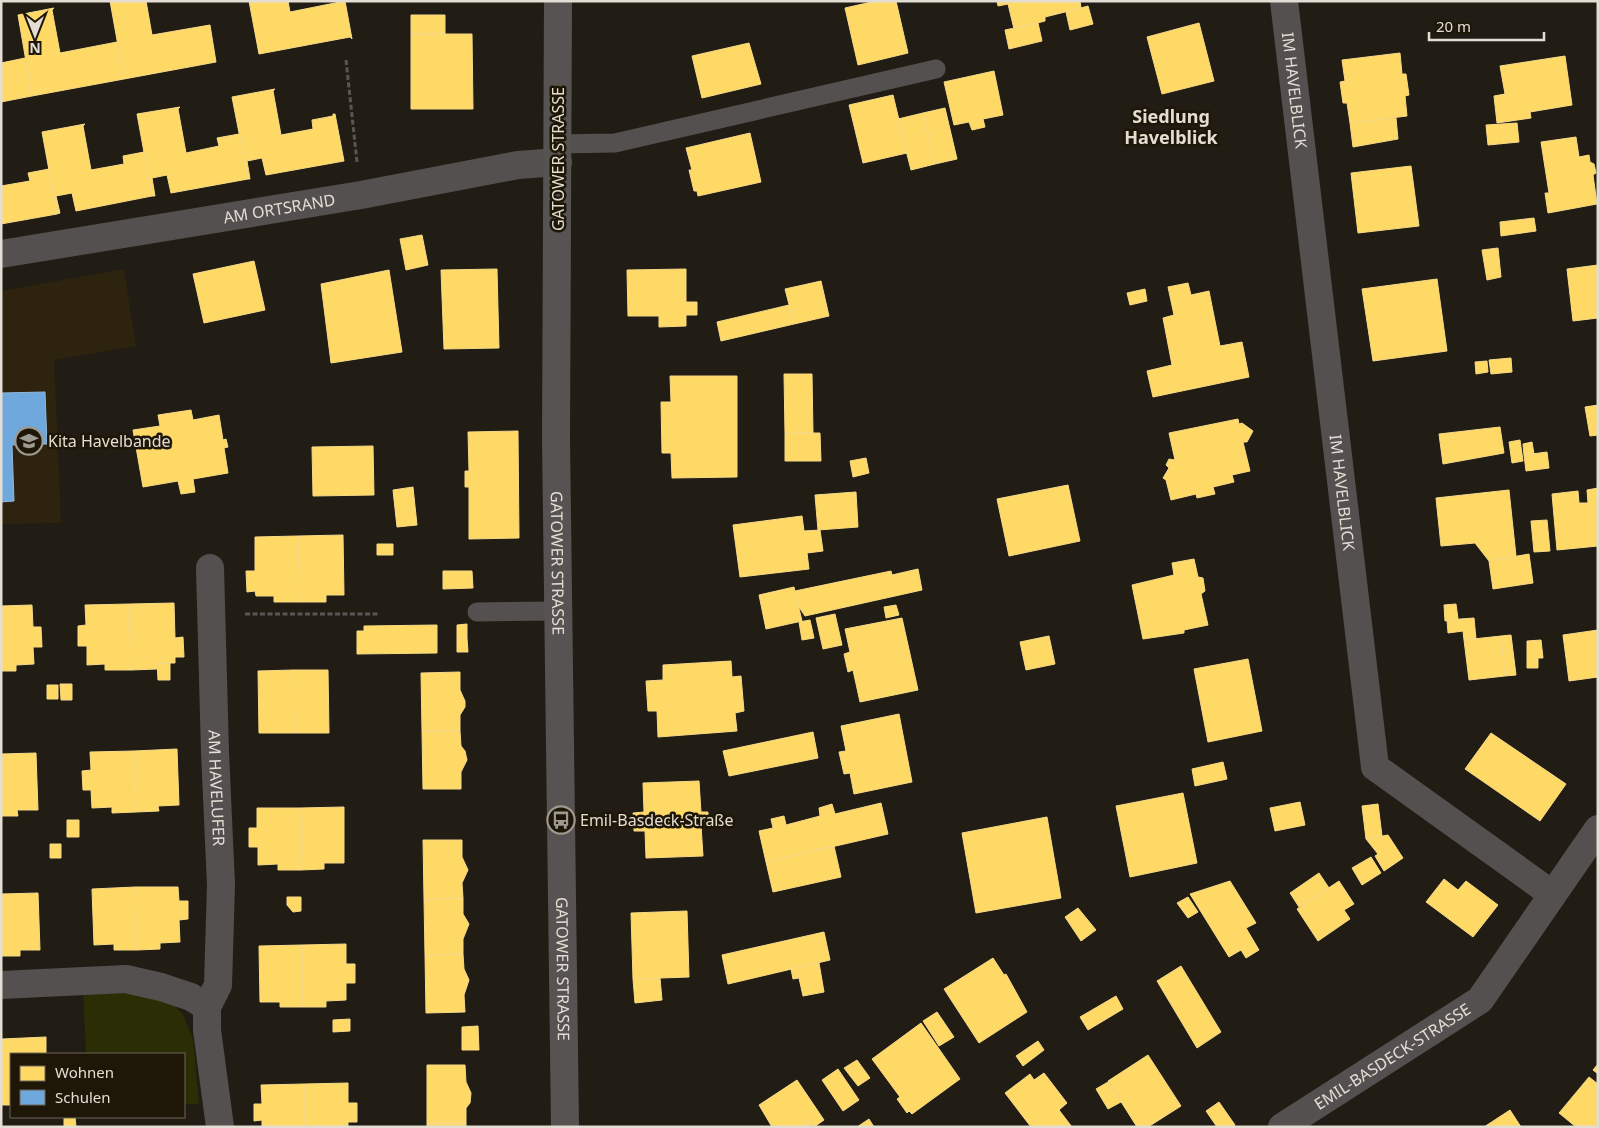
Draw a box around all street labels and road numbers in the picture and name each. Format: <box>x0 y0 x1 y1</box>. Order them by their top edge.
street label: IM HAVELBLICK <box>1277 31 1312 150</box>
street label: GATOWER STRASSE <box>547 87 569 231</box>
street label: AM ORTSRAND <box>222 188 337 228</box>
street label: IM HAVELBLICK <box>1325 433 1360 552</box>
street label: GATOWER STRASSE <box>546 491 570 635</box>
street label: AM HAVELUFER <box>203 730 230 846</box>
street label: GATOWER STRASSE <box>551 897 575 1041</box>
street label: EMIL-BASDECK-STRASSE <box>1310 998 1475 1115</box>

